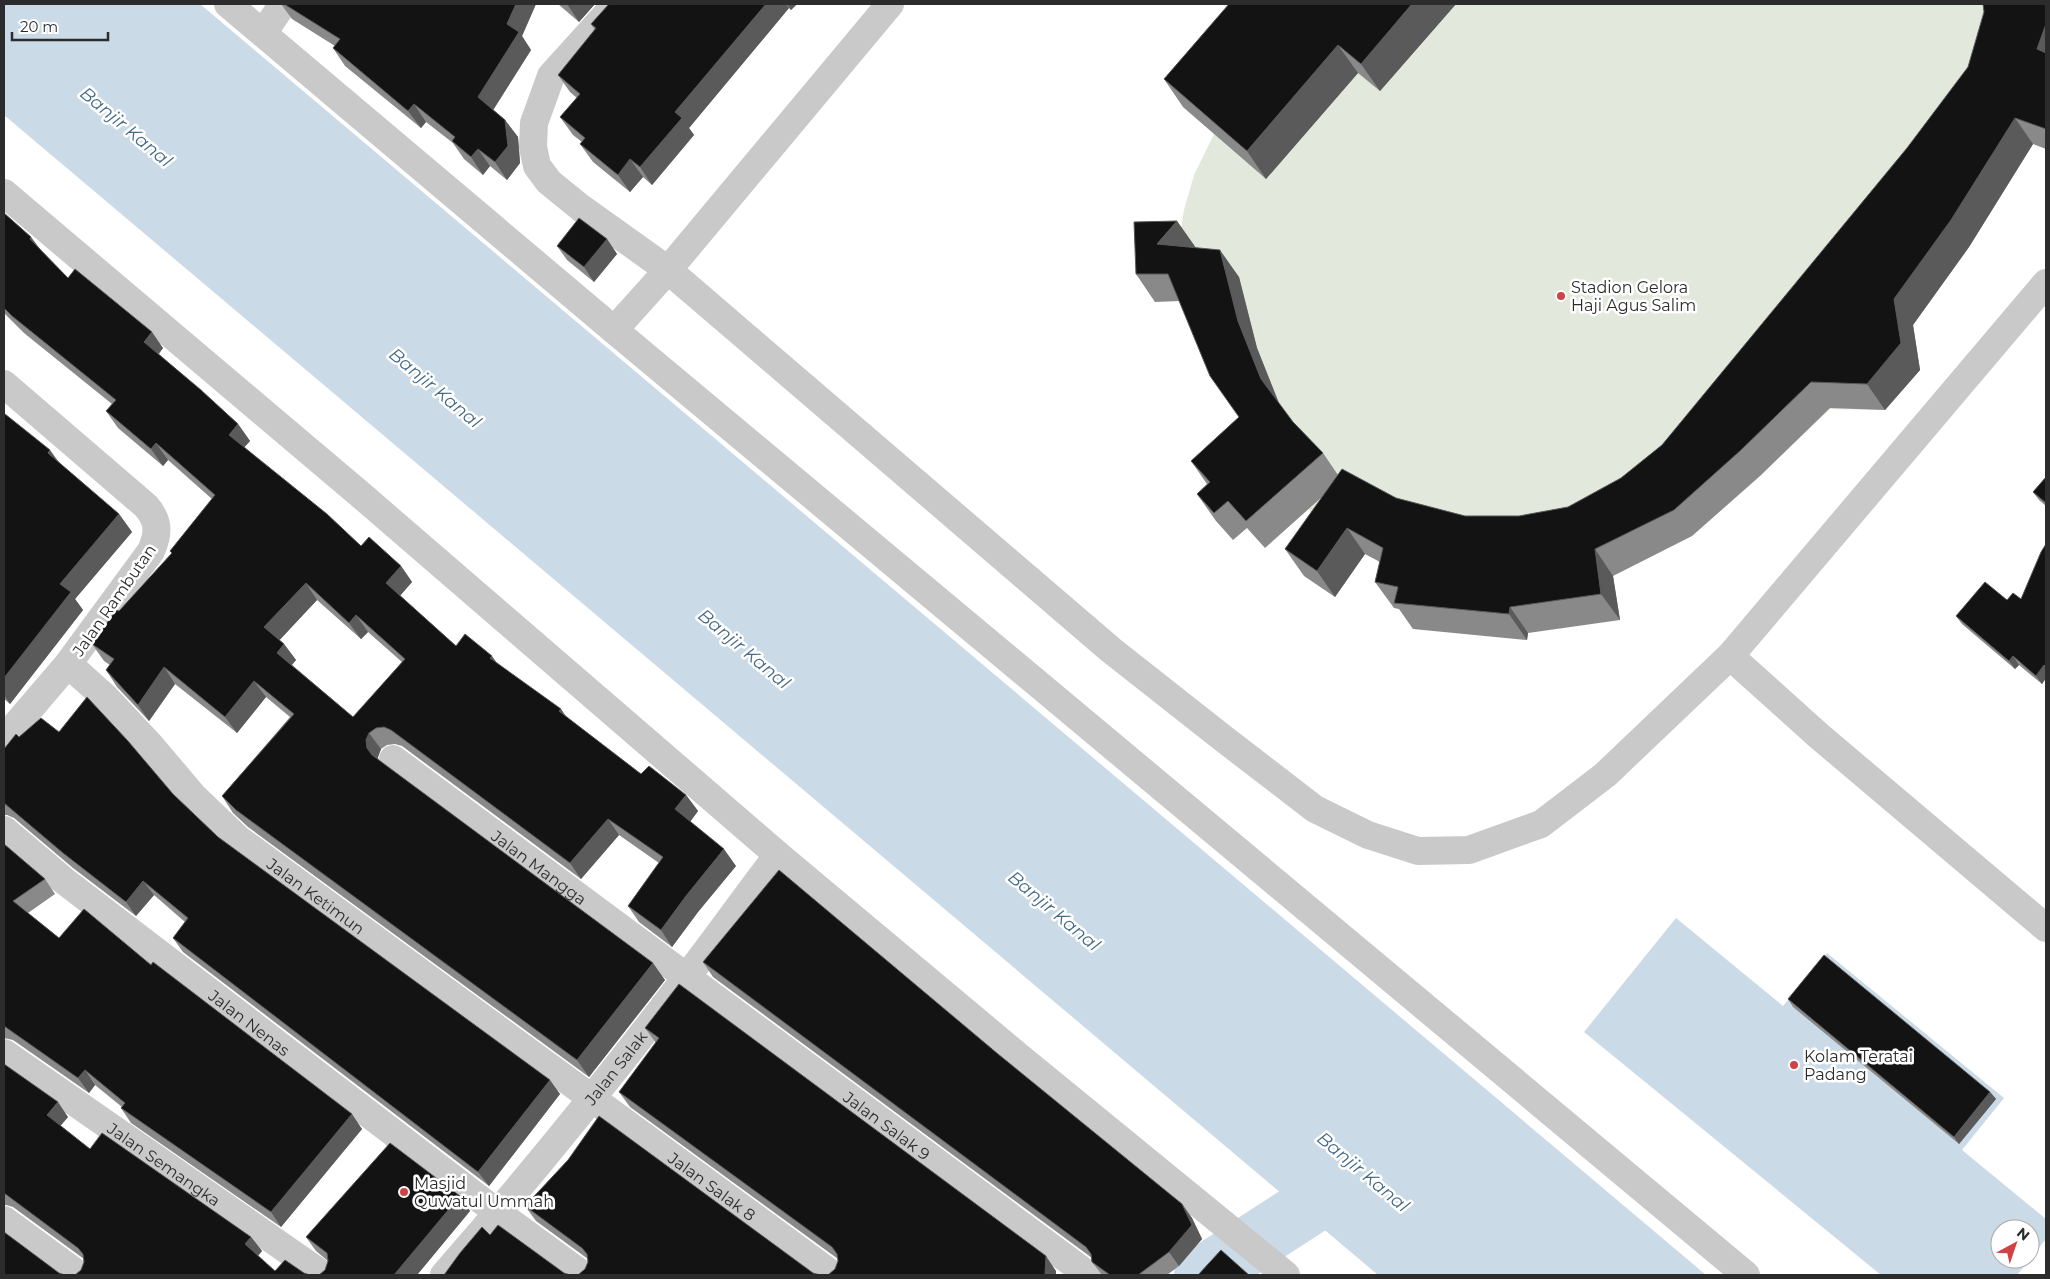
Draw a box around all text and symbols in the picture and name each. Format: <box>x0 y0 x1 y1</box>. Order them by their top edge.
scale bar <box>12 10 109 42</box>
text: 20 m <box>20 17 58 36</box>
water label: Banjir Kanal <box>75 82 177 172</box>
place label: Stadion Gelora Haji Agus Salim <box>1571 278 1696 315</box>
marker: Stadion Gelora Haji Agus Salim <box>1555 290 1567 302</box>
water label: Banjir Kanal <box>384 343 486 433</box>
street label: Jalan Rambutan <box>68 541 160 661</box>
water label: Banjir Kanal <box>693 604 795 694</box>
street label: Jalan Mangga <box>487 826 590 909</box>
street label: Jalan Ketimun <box>262 854 368 939</box>
water label: Banjir Kanal <box>1003 866 1105 956</box>
street label: Jalan Nenas <box>204 985 293 1060</box>
street label: Jalan Salak <box>581 1027 651 1110</box>
place label: Kolam Teratai Padang <box>1804 1047 1913 1084</box>
marker: Kolam Teratai Padang <box>1788 1059 1800 1071</box>
street label: Jalan Salak 9 <box>839 1087 934 1164</box>
street label: Jalan Semangka <box>103 1118 224 1211</box>
water label: Banjir Kanal <box>1312 1127 1414 1217</box>
street label: Jalan Salak 8 <box>664 1148 759 1225</box>
place label: Masjid Quwatul Ummah <box>414 1174 554 1211</box>
marker: Masjid Quwatul Ummah <box>398 1186 410 1198</box>
north arrow <box>1990 1219 2040 1269</box>
text: N <box>2013 1224 2033 1245</box>

